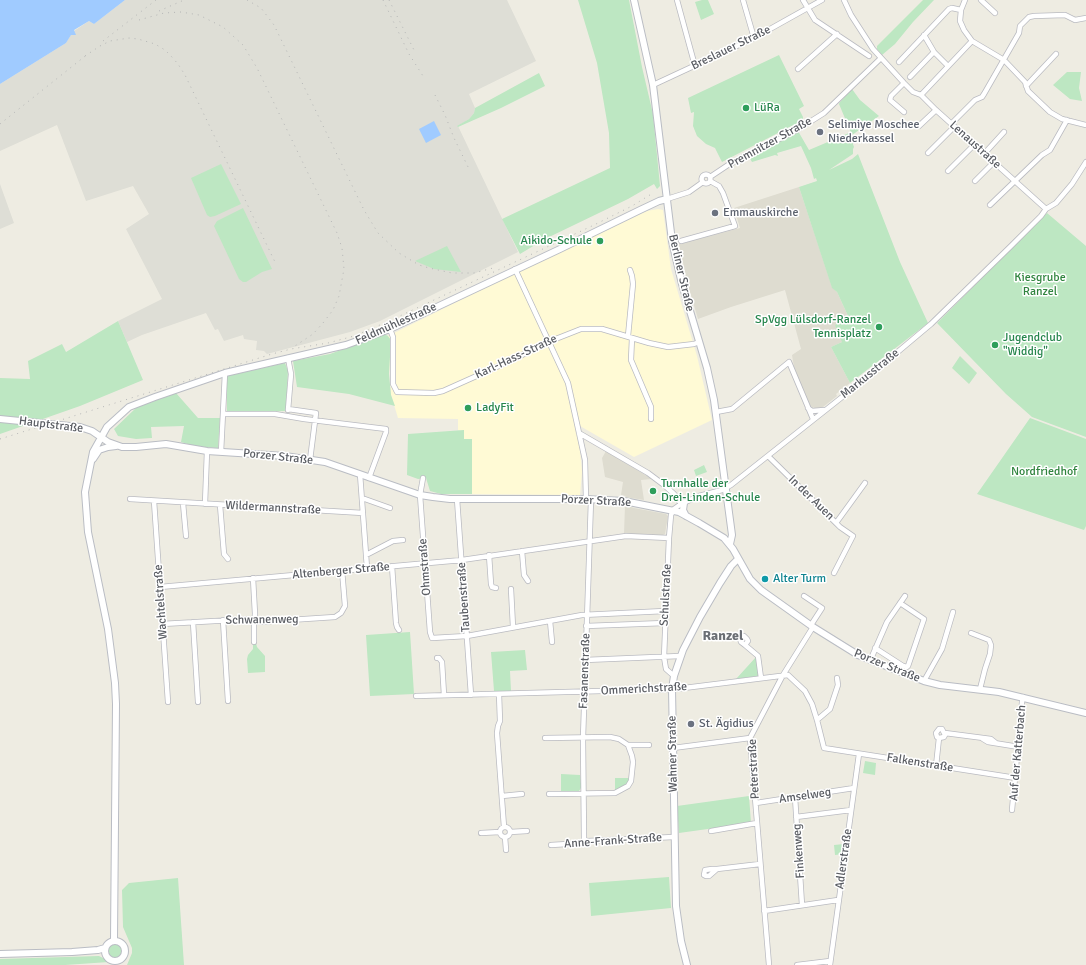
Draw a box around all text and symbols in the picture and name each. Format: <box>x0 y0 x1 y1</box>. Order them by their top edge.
street label: Breslauer Straße <box>689 23 773 73</box>
place label: LüRa <box>754 101 780 115</box>
marker: LüRa <box>741 103 751 113</box>
street label: Premnitzer Straße <box>726 114 814 172</box>
place label: Selimiye Moschee Niederkassel <box>828 118 920 146</box>
street label: Lenaustraße <box>946 118 1004 172</box>
marker: Selimiye Moschee Niederkassel <box>815 127 825 137</box>
place label: Emmauskirche <box>723 206 798 220</box>
marker: Emmauskirche <box>710 208 720 218</box>
street label: Berliner Straße <box>665 233 697 313</box>
place label: Aikido-Schule <box>521 234 592 248</box>
marker: Aikido-Schule <box>595 236 605 246</box>
park label: Kiesgrube Ranzel <box>1014 271 1066 299</box>
street label: Feldmühlestraße <box>353 300 439 348</box>
place label: SpVgg Lülsdorf-Ranzel Tennisplatz <box>755 313 871 341</box>
marker: SpVgg Lülsdorf-Ranzel Tennisplatz <box>874 322 884 332</box>
place label: Jugendclub "Widdig" <box>1003 331 1062 359</box>
street label: Karl-Hass-Straße <box>473 332 559 382</box>
marker: Jugendclub "Widdig" <box>990 340 1000 350</box>
street label: Markusstraße <box>838 346 902 402</box>
place label: LadyFit <box>476 401 514 415</box>
marker: LadyFit <box>463 403 473 413</box>
street label: Hauptstraße <box>18 414 84 436</box>
street label: Porzer Straße <box>242 446 314 468</box>
park label: Nordfriedhof <box>1011 465 1077 479</box>
street label: In der Auen <box>785 473 837 523</box>
place label: Turnhalle der Drei-Linden-Schule <box>661 477 760 505</box>
marker: Turnhalle der Drei-Linden-Schule <box>648 486 658 496</box>
street label: Porzer Straße <box>561 492 631 510</box>
street label: Wildermannstraße <box>225 498 321 518</box>
street label: Ohmstraße <box>416 538 434 596</box>
street label: Altenberger Straße <box>292 560 390 582</box>
street label: Taubenstraße <box>454 562 474 632</box>
street label: Schulstraße <box>657 563 675 627</box>
street label: Wachtelstraße <box>151 564 171 640</box>
place label: Alter Turm <box>773 572 826 586</box>
marker: Alter Turm <box>760 574 770 584</box>
street label: Schwanenweg <box>225 612 299 628</box>
district label: Ranzel <box>703 628 743 644</box>
street label: Fasanenstraße <box>576 633 594 709</box>
street label: Porzer Straße <box>852 646 922 686</box>
street label: Ommerichstraße <box>600 680 688 698</box>
street label: Auf der Katterbach <box>1007 704 1029 802</box>
street label: Wahner Straße <box>665 715 681 793</box>
place label: St. Ägidius <box>699 717 754 731</box>
marker: St. Ägidius <box>686 719 696 729</box>
street label: Peterstraße <box>745 738 763 800</box>
street label: Falkenstraße <box>886 751 954 775</box>
street label: Amselweg <box>778 785 832 807</box>
street label: Finkenweg <box>790 823 808 879</box>
street label: Adlerstraße <box>833 828 855 890</box>
street label: Anne-Frank-Straße <box>563 830 663 852</box>

